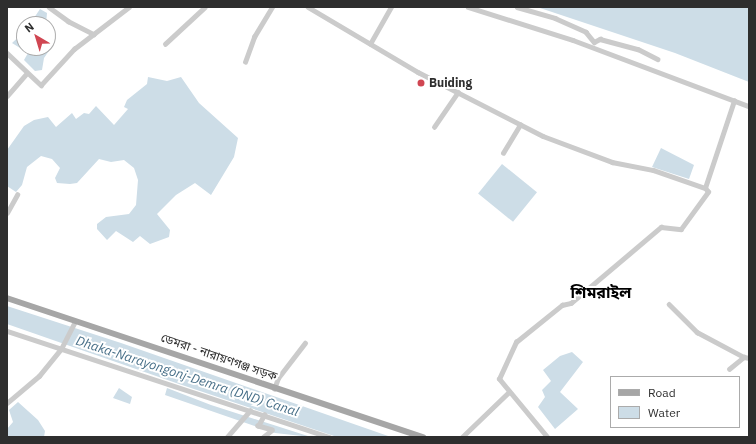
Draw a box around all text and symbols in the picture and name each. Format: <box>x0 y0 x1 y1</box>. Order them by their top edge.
north arrow <box>16 16 56 56</box>
text: N <box>22 19 37 35</box>
place label: Buiding <box>429 76 472 90</box>
marker: Buiding <box>416 78 426 88</box>
district label: শিমরাইল <box>571 282 631 302</box>
street label: ডেমরা - নারায়ণগঞ্জ সড়ক <box>159 330 279 384</box>
water label: Dhaka-Narayongonj-Demra (DND) Canal <box>74 334 300 420</box>
legend <box>610 376 740 428</box>
text: Road <box>648 385 676 400</box>
text: Water <box>648 405 680 420</box>

